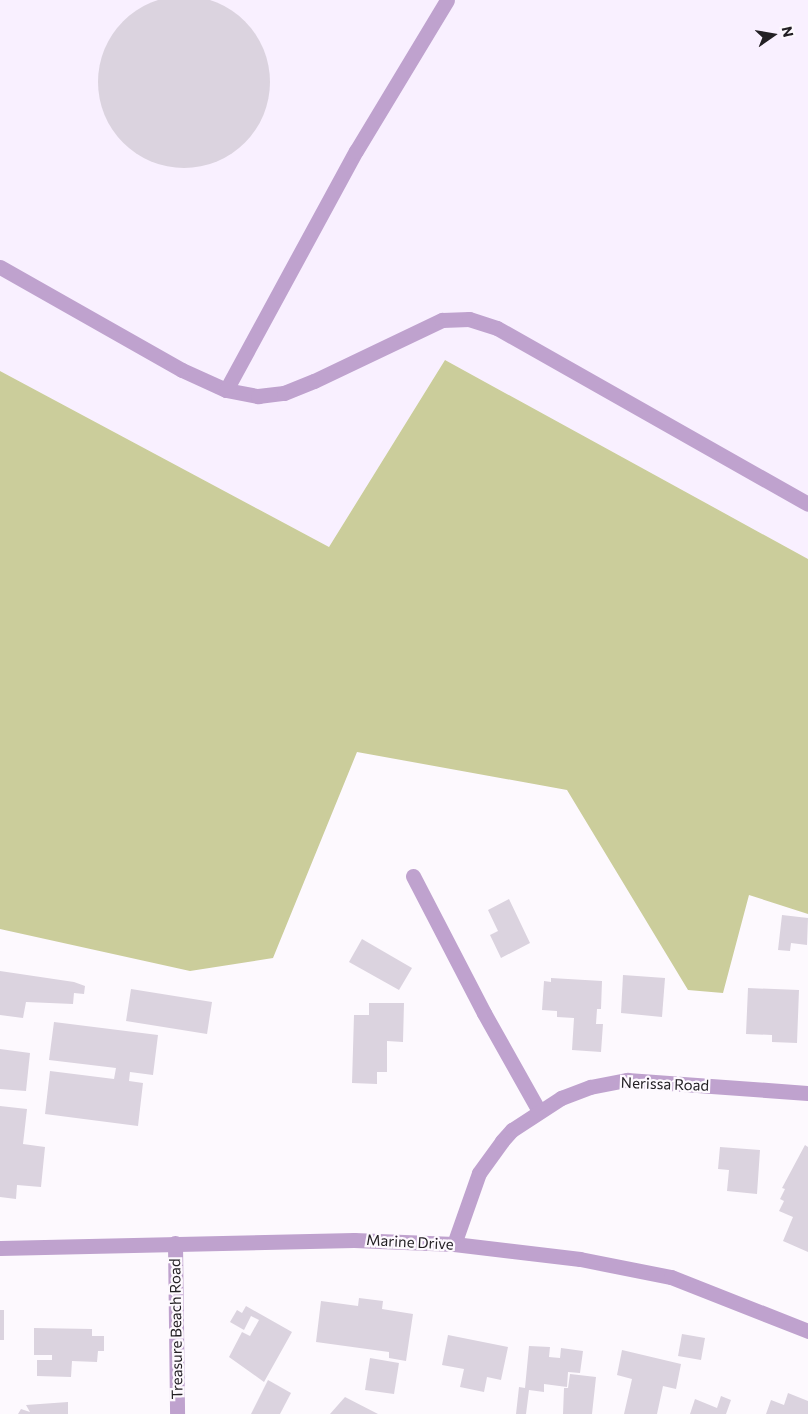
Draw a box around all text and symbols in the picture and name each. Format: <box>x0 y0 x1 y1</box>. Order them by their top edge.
north arrow <box>748 10 798 60</box>
text: N <box>779 24 798 39</box>
street label: Nerissa Road <box>620 1073 710 1095</box>
street label: Marine Drive <box>366 1231 454 1253</box>
street label: Treasure Beach Road <box>166 1258 186 1400</box>

